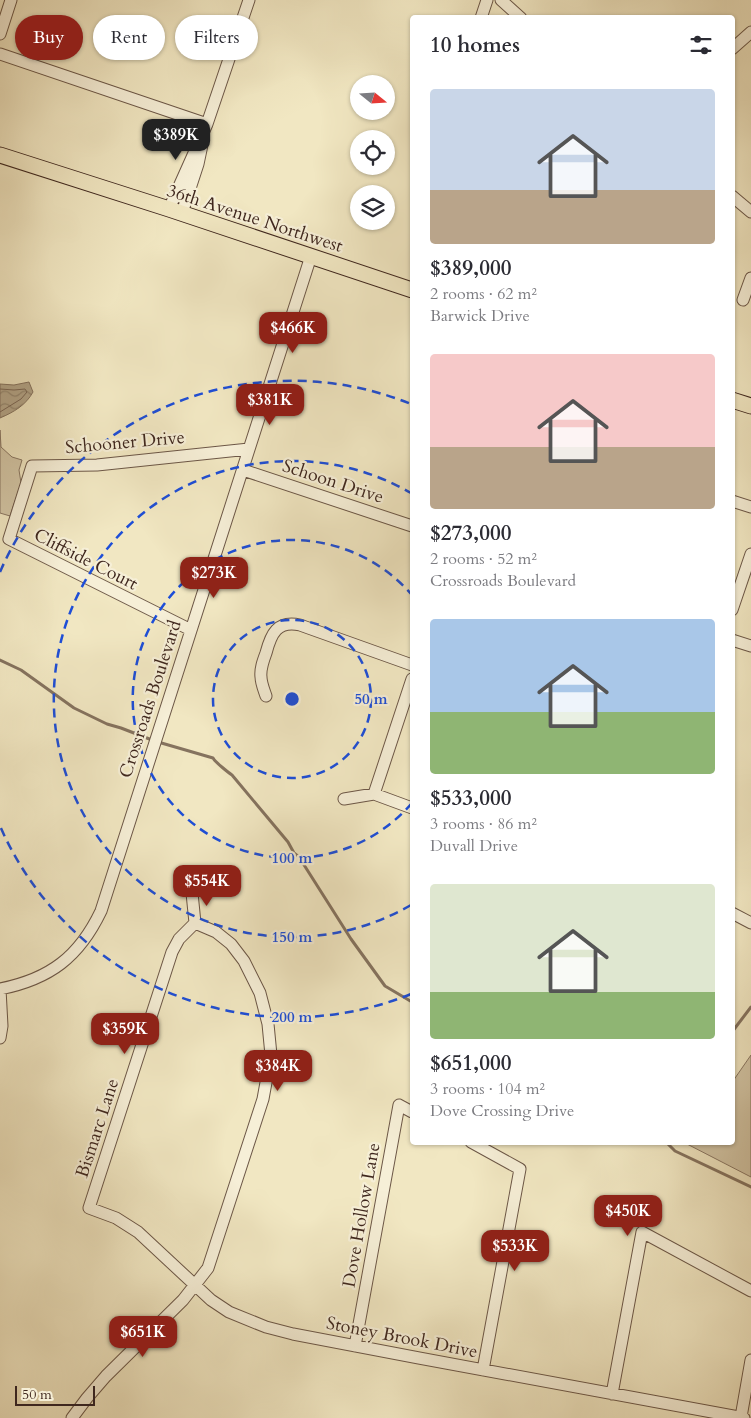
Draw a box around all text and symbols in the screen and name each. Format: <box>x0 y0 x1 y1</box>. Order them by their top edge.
chip: Buy <box>15 15 83 60</box>
chip: Rent <box>93 15 165 60</box>
chip: Filters <box>175 15 258 60</box>
text: 10 homes <box>430 31 520 60</box>
icon: filters <box>687 31 715 59</box>
north arrow <box>350 75 395 120</box>
map controls <box>350 75 395 230</box>
pin: $389K <box>141 119 211 161</box>
icon: home <box>528 121 618 211</box>
text: $389K <box>153 124 199 146</box>
button: locate <box>350 130 395 175</box>
street label: 36th Avenue Northwest <box>164 178 346 259</box>
button: layers <box>350 185 395 230</box>
text: $389,000 <box>430 254 511 283</box>
text: 2 rooms · 62 m² <box>430 283 537 305</box>
text: Barwick Drive <box>430 305 530 327</box>
pin: $466K <box>258 312 328 354</box>
text: $466K <box>270 317 316 339</box>
pin: $381K <box>235 384 305 426</box>
icon: home <box>528 386 618 476</box>
text: $381K <box>247 389 293 411</box>
street label: Schooner Drive <box>64 425 186 460</box>
street label: Schoon Drive <box>279 453 387 510</box>
text: $273,000 <box>430 519 511 548</box>
street label: Cliffside Court <box>30 523 142 596</box>
text: 2 rooms · 52 m² <box>430 548 537 570</box>
pin: $273K <box>179 556 249 599</box>
text: $273K <box>191 562 237 584</box>
text: Crossroads Boulevard <box>430 570 576 592</box>
street label: Crossroads Boulevard <box>113 617 188 781</box>
icon: home <box>528 651 618 741</box>
text: 50 m <box>354 689 388 709</box>
centre of rings <box>283 690 301 708</box>
text: $533,000 <box>430 784 511 813</box>
text: 3 rooms · 86 m² <box>430 813 537 835</box>
text: Duvall Drive <box>430 835 518 857</box>
text: 100 m <box>272 848 313 868</box>
pin: $554K <box>172 864 242 907</box>
text: $554K <box>184 870 230 892</box>
icon: home <box>528 916 618 1006</box>
text: 150 m <box>272 927 313 947</box>
text: 200 m <box>272 1007 313 1027</box>
pin: $359K <box>90 1012 160 1055</box>
text: $359K <box>102 1018 148 1040</box>
text: $651,000 <box>430 1049 511 1078</box>
pin: $384K <box>243 1050 313 1092</box>
text: $384K <box>255 1055 301 1077</box>
street label: Bismarc Lane <box>70 1075 125 1181</box>
text: 3 rooms · 104 m² <box>430 1078 545 1100</box>
text: Dove Crossing Drive <box>430 1100 574 1122</box>
street label: Dove Hollow Lane <box>336 1141 387 1289</box>
pin: $450K <box>593 1194 663 1237</box>
text: $450K <box>605 1200 651 1222</box>
pin: $533K <box>480 1230 550 1272</box>
text: $533K <box>492 1235 538 1257</box>
street label: Stoney Brook Drive <box>324 1311 480 1364</box>
pin: $651K <box>108 1316 178 1358</box>
text: $651K <box>120 1321 166 1343</box>
scale bar <box>15 1383 95 1406</box>
text: 50 m <box>22 1385 52 1404</box>

